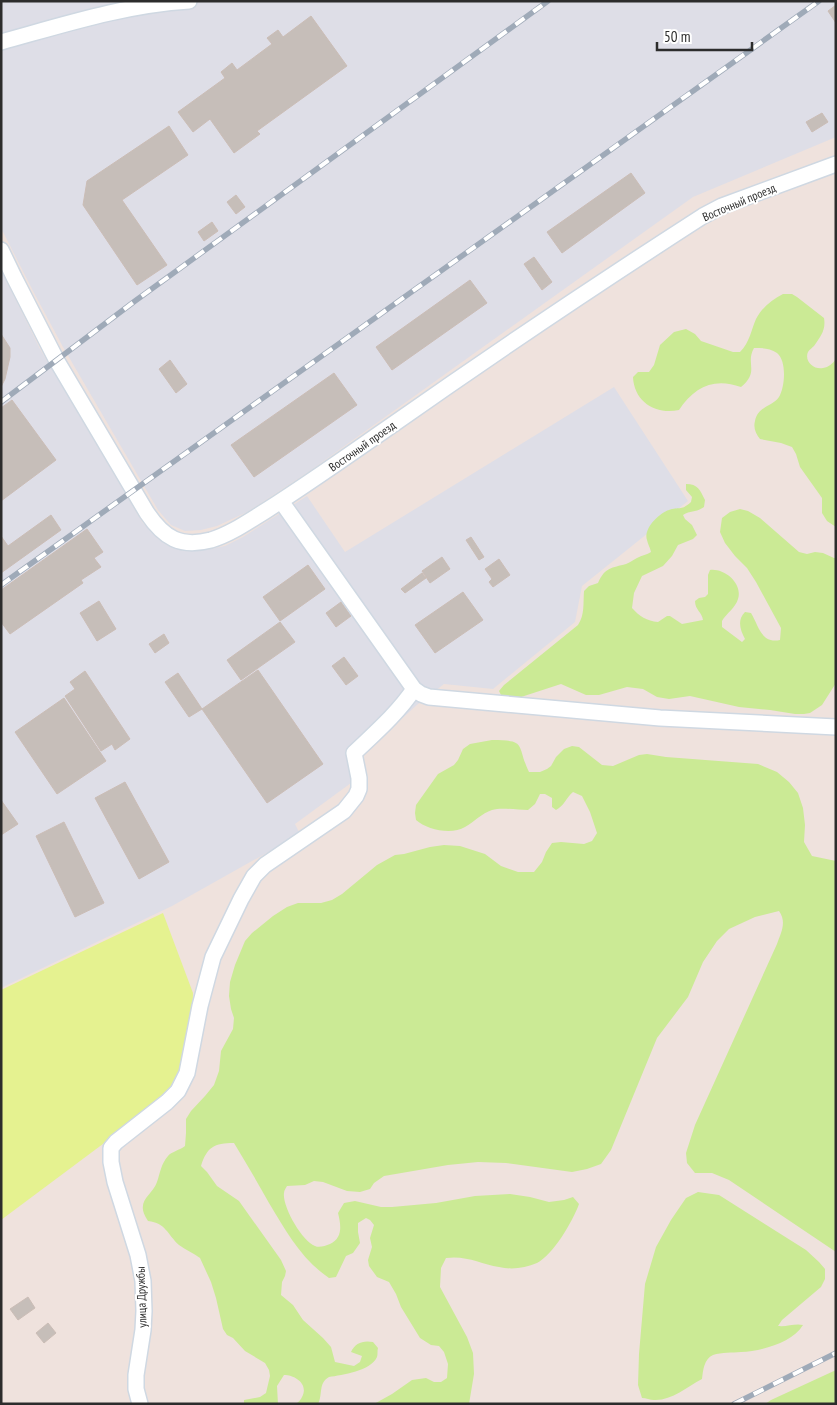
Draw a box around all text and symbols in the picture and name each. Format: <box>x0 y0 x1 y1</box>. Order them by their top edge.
scale bar <box>657 20 752 52</box>
text: 50 m <box>664 27 690 46</box>
street label: Восточный проезд <box>700 180 779 224</box>
street label: Восточный проезд <box>326 417 399 475</box>
street label: улица Дружбы <box>132 1266 150 1328</box>

